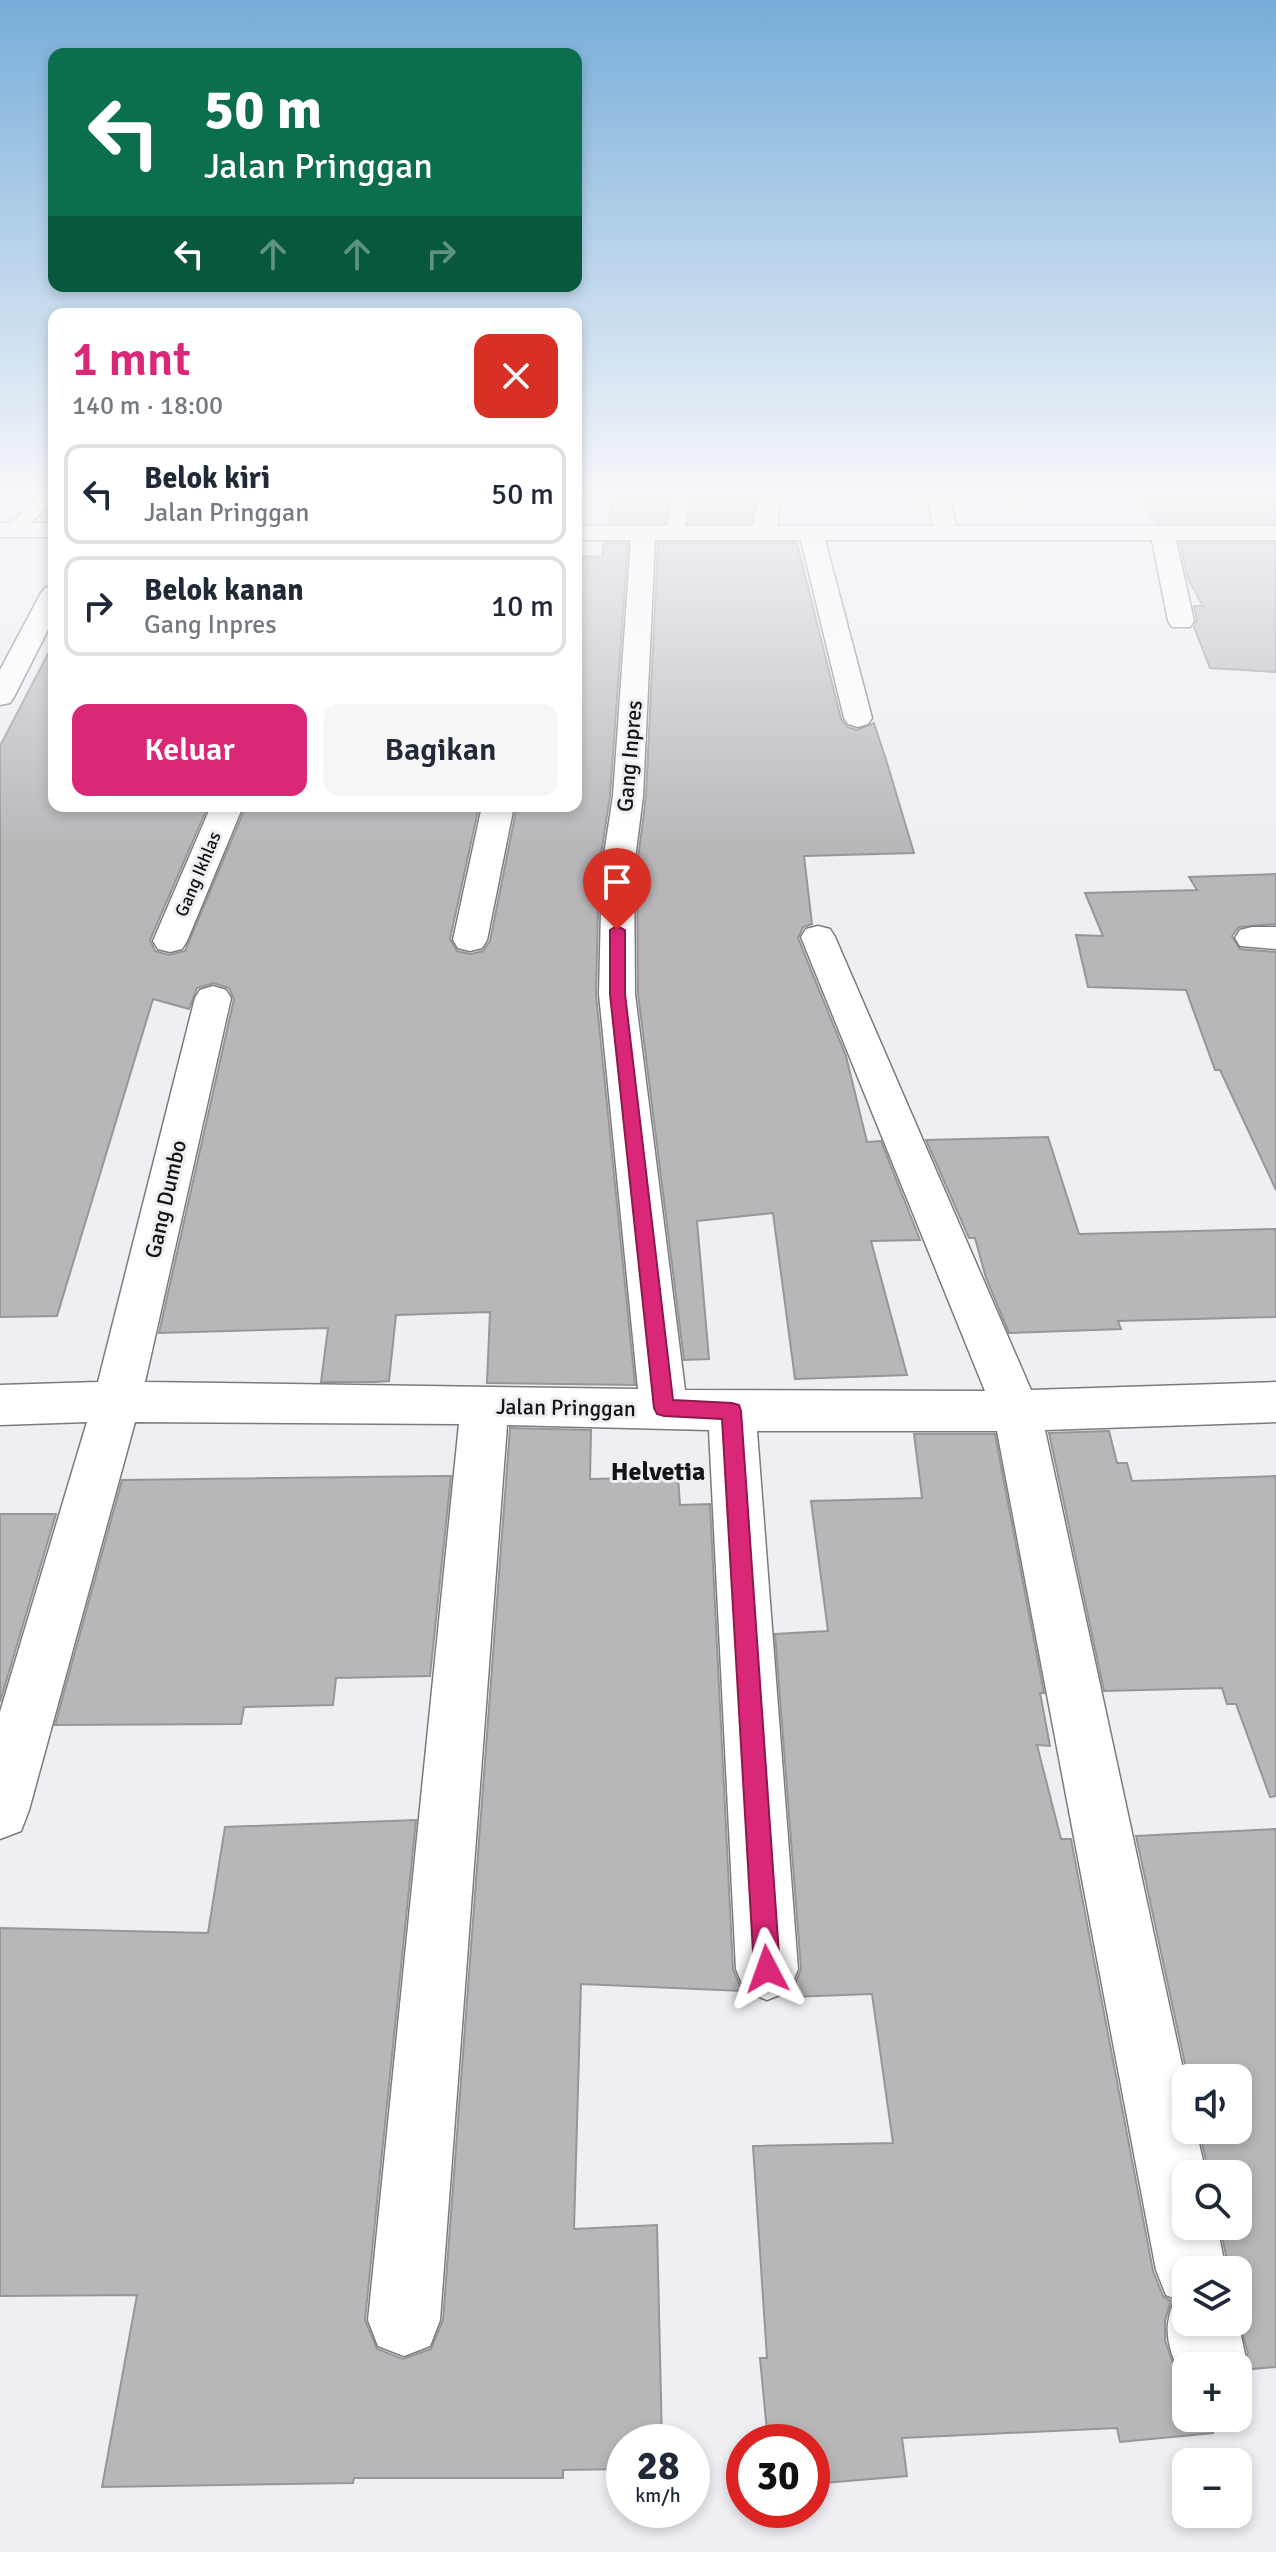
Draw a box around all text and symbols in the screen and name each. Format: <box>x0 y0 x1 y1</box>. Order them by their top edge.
text: 50 m <box>204 75 322 144</box>
icon: left <box>72 80 176 184</box>
text: Jalan Pringgan <box>204 144 433 189</box>
icon: left <box>167 232 211 276</box>
icon: ahead <box>251 232 295 276</box>
icon: ahead <box>335 232 379 276</box>
icon: right <box>419 232 463 276</box>
text: 1 mnt <box>72 330 191 389</box>
button: close <box>474 334 558 418</box>
text: 140 m · 18:00 <box>72 390 223 422</box>
text: Belok kiri <box>144 460 270 497</box>
icon: left <box>76 472 120 516</box>
text: 50 m <box>491 476 554 513</box>
text: Jalan Pringgan <box>144 497 309 529</box>
text: Belok kanan <box>144 572 304 609</box>
icon: right <box>76 584 120 628</box>
text: 10 m <box>491 588 554 625</box>
text: Gang Inpres <box>144 609 277 641</box>
street label: Gang Inpres <box>611 699 648 813</box>
button: Keluar <box>72 704 307 796</box>
button: Bagikan <box>323 704 558 796</box>
street label: Gang Ikhlas <box>170 828 226 920</box>
pin <box>583 848 651 930</box>
icon: arrive <box>595 860 639 904</box>
street label: Gang Dumbo <box>139 1137 192 1261</box>
street label: Jalan Pringgan <box>496 1393 636 1422</box>
district label: Helvetia <box>611 1456 705 1488</box>
position arrow <box>725 1927 809 2011</box>
map controls <box>1172 2064 1252 2528</box>
button: sound <box>1172 2064 1252 2144</box>
button: search <box>1172 2160 1252 2240</box>
button: layers <box>1172 2256 1252 2336</box>
button: + <box>1172 2352 1252 2432</box>
speed limit sign: 30 <box>726 2424 830 2528</box>
text: 28 <box>636 2441 680 2491</box>
button: − <box>1172 2448 1252 2528</box>
text: km/h <box>635 2483 681 2508</box>

